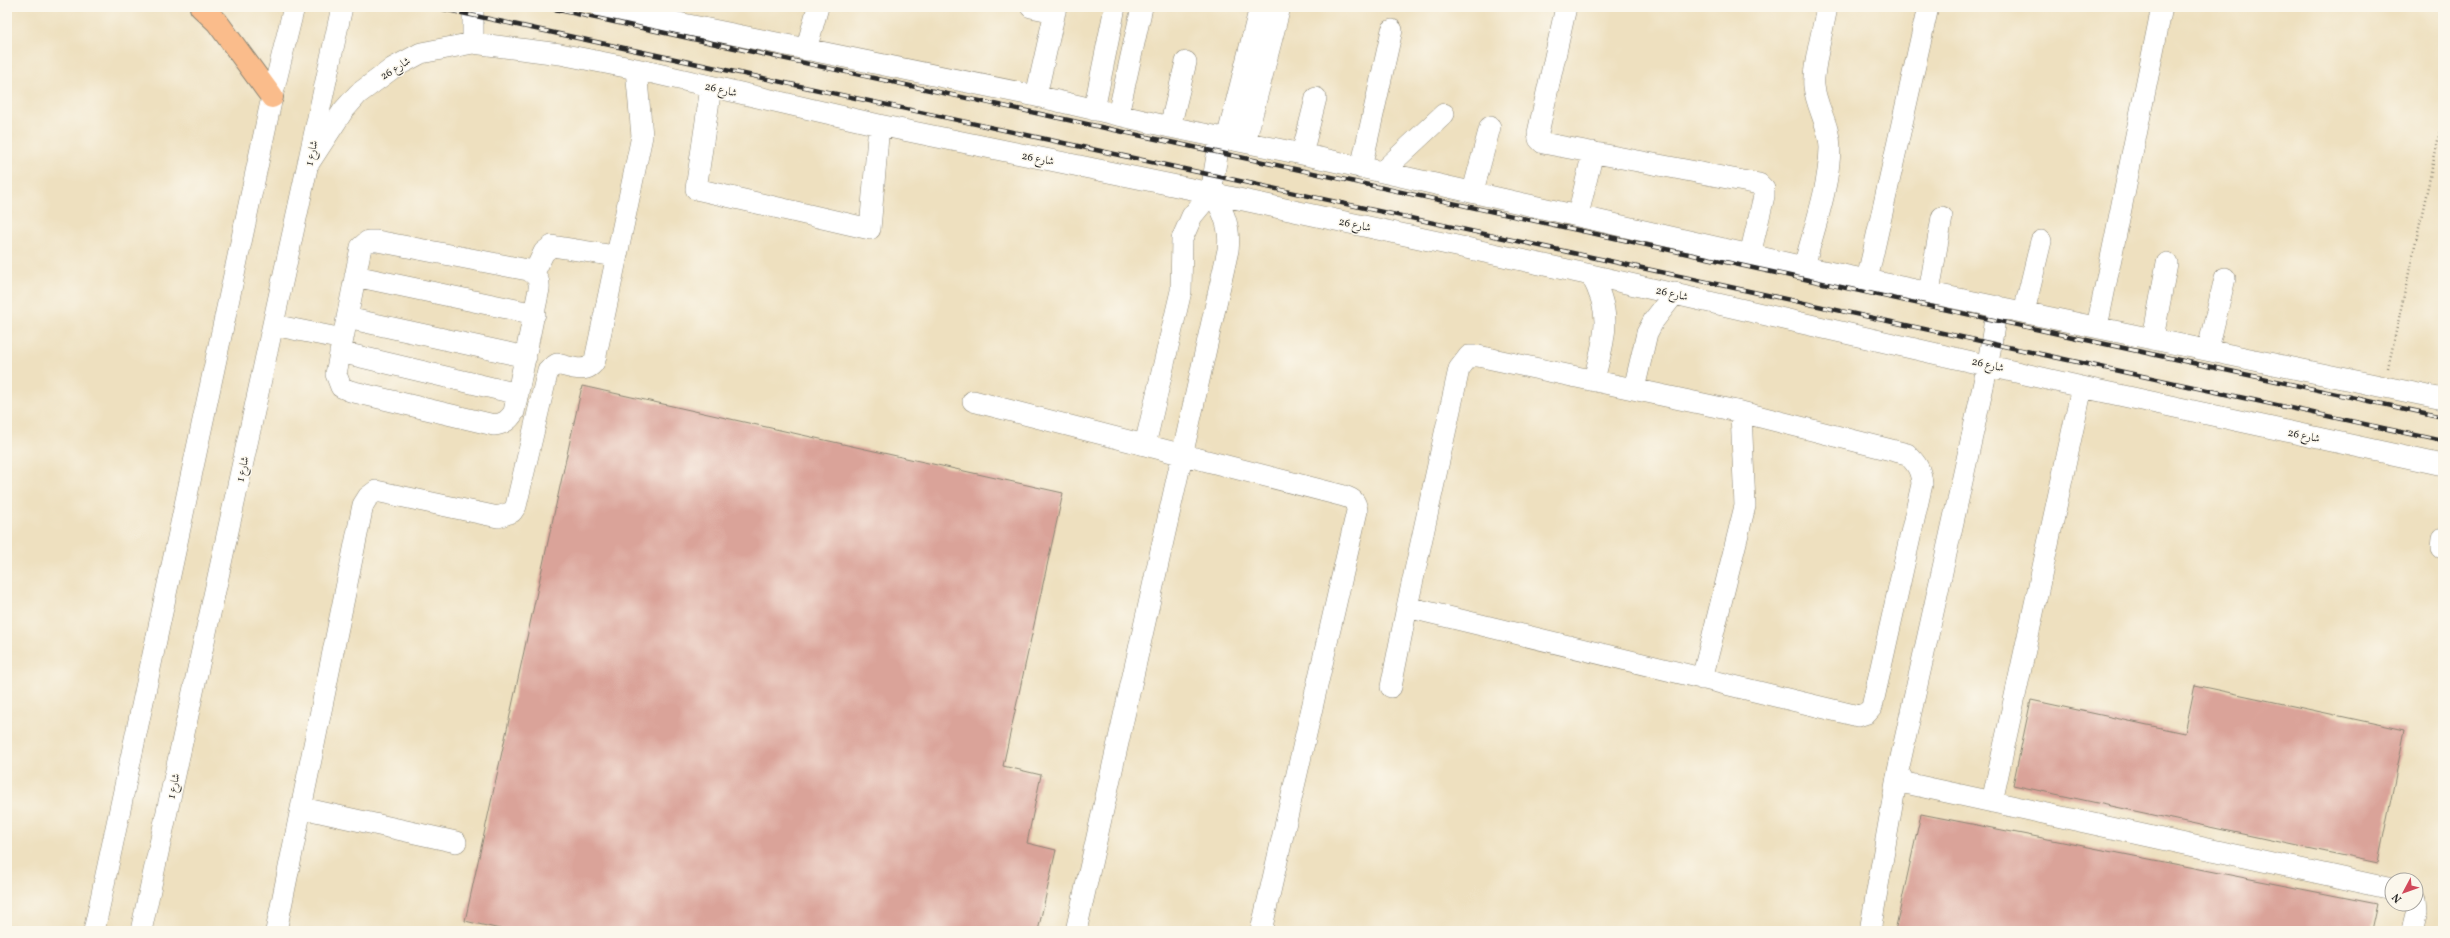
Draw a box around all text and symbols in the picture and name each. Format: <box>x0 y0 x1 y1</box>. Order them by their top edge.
street label: شارع 26 <box>378 54 414 85</box>
street label: شارع 26 <box>703 79 738 102</box>
street label: شارع 1 <box>302 139 323 168</box>
street label: شارع 26 <box>1020 149 1055 171</box>
street label: شارع 26 <box>1337 215 1372 237</box>
street label: شارع 26 <box>1654 283 1689 306</box>
street label: شارع 26 <box>1970 354 2005 377</box>
street label: شارع 26 <box>2286 426 2321 448</box>
street label: شارع 1 <box>233 455 254 484</box>
street label: شارع 1 <box>164 772 185 801</box>
north arrow <box>2384 872 2424 912</box>
text: N <box>2389 890 2406 906</box>

